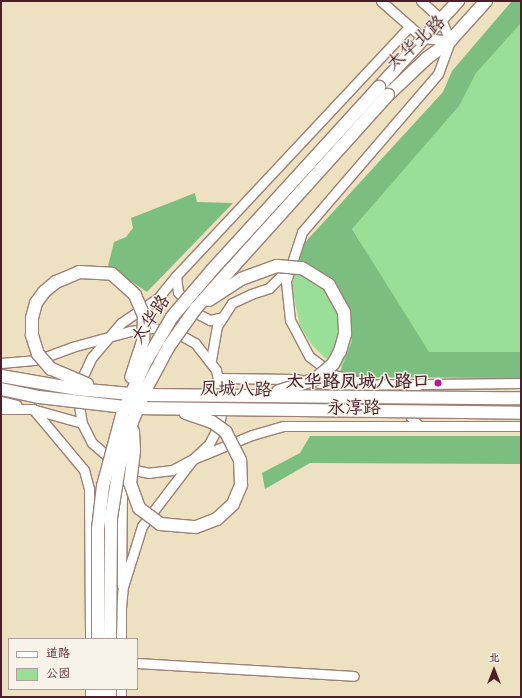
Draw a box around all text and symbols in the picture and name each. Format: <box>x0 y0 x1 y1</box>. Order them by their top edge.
street label: 太华北路 <box>383 12 451 76</box>
street label: 太华路 <box>128 292 176 348</box>
place label: 太华路凤城八路口 <box>286 372 430 394</box>
marker: 太华路凤城八路口 <box>433 378 443 388</box>
street label: 凤城八路 <box>200 380 272 402</box>
street label: 永淳路 <box>327 398 381 420</box>
legend <box>8 638 138 690</box>
text: 道路 <box>46 645 70 663</box>
north arrow <box>474 650 514 690</box>
text: 北 <box>489 650 500 666</box>
text: 公园 <box>46 665 70 683</box>

